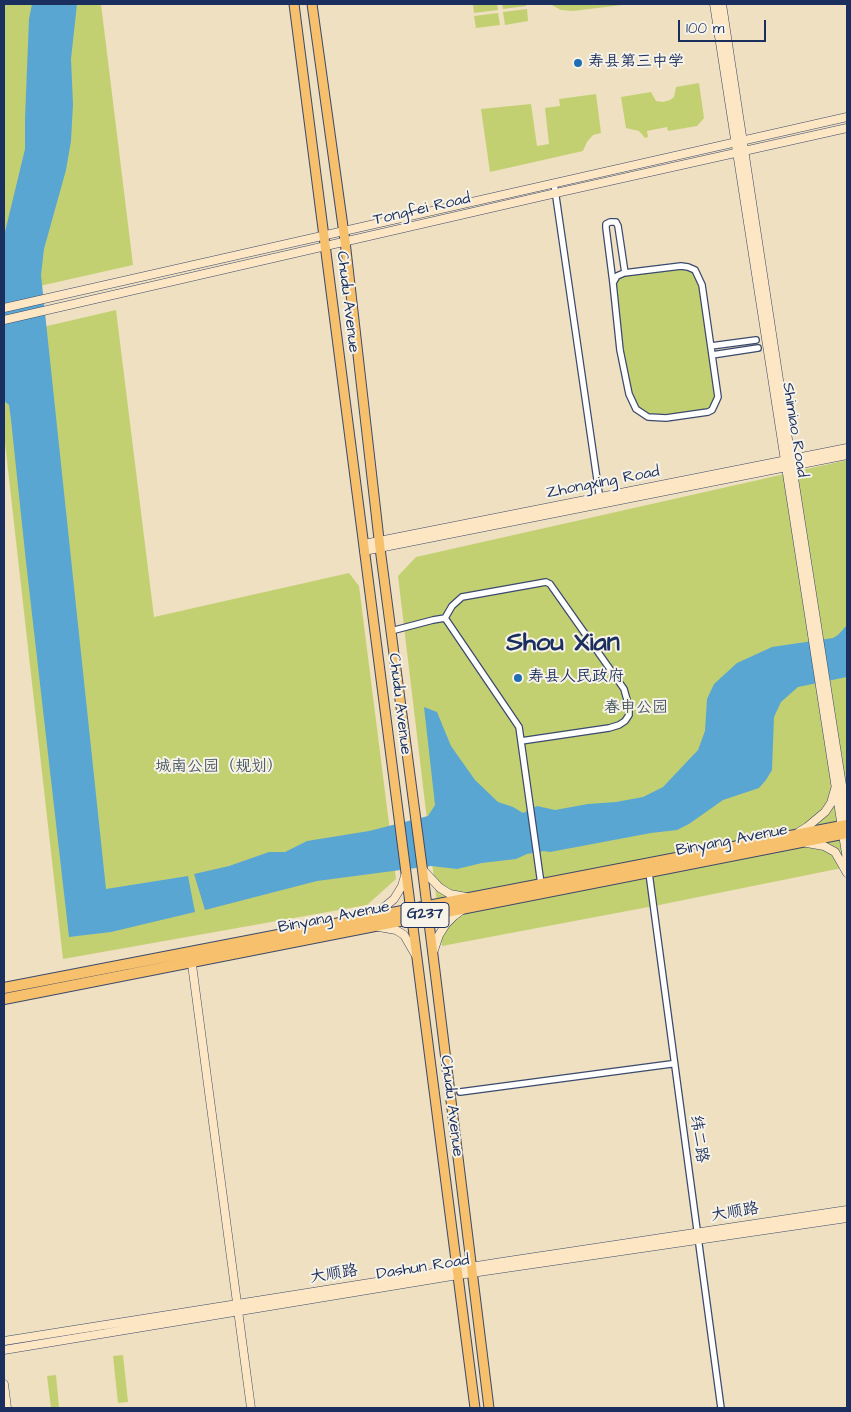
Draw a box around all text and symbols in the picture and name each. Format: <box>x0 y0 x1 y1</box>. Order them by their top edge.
scale bar <box>681 10 768 42</box>
text: 100 m <box>686 18 725 39</box>
place label: 寿县第三中学 <box>588 53 684 73</box>
marker: 寿县第三中学 <box>572 57 584 69</box>
street label: Tongfei Road <box>372 190 472 230</box>
street label: Chudu Avenue <box>331 250 363 354</box>
street label: Shimiao Road <box>777 381 811 479</box>
street label: Zhongxing Road <box>545 463 661 503</box>
district label: Shou Xian <box>506 629 620 661</box>
street label: Chudu Avenue <box>383 652 415 756</box>
place label: 寿县人民政府 <box>528 668 624 688</box>
marker: 寿县人民政府 <box>512 672 524 684</box>
park label: 春申公园 <box>604 699 668 719</box>
park label: 城南公园（规划） <box>155 758 283 778</box>
street label: Binyang Avenue <box>675 821 789 861</box>
street label: Binyang Avenue <box>277 898 391 938</box>
road number: G237 <box>401 902 449 928</box>
street label: Chudu Avenue <box>435 1054 467 1158</box>
street label: 纬二路 <box>685 1114 711 1164</box>
street label: 大顺路 <box>710 1200 760 1226</box>
street label: Dashun Road <box>375 1251 471 1285</box>
street label: 大顺路 <box>309 1262 359 1288</box>

